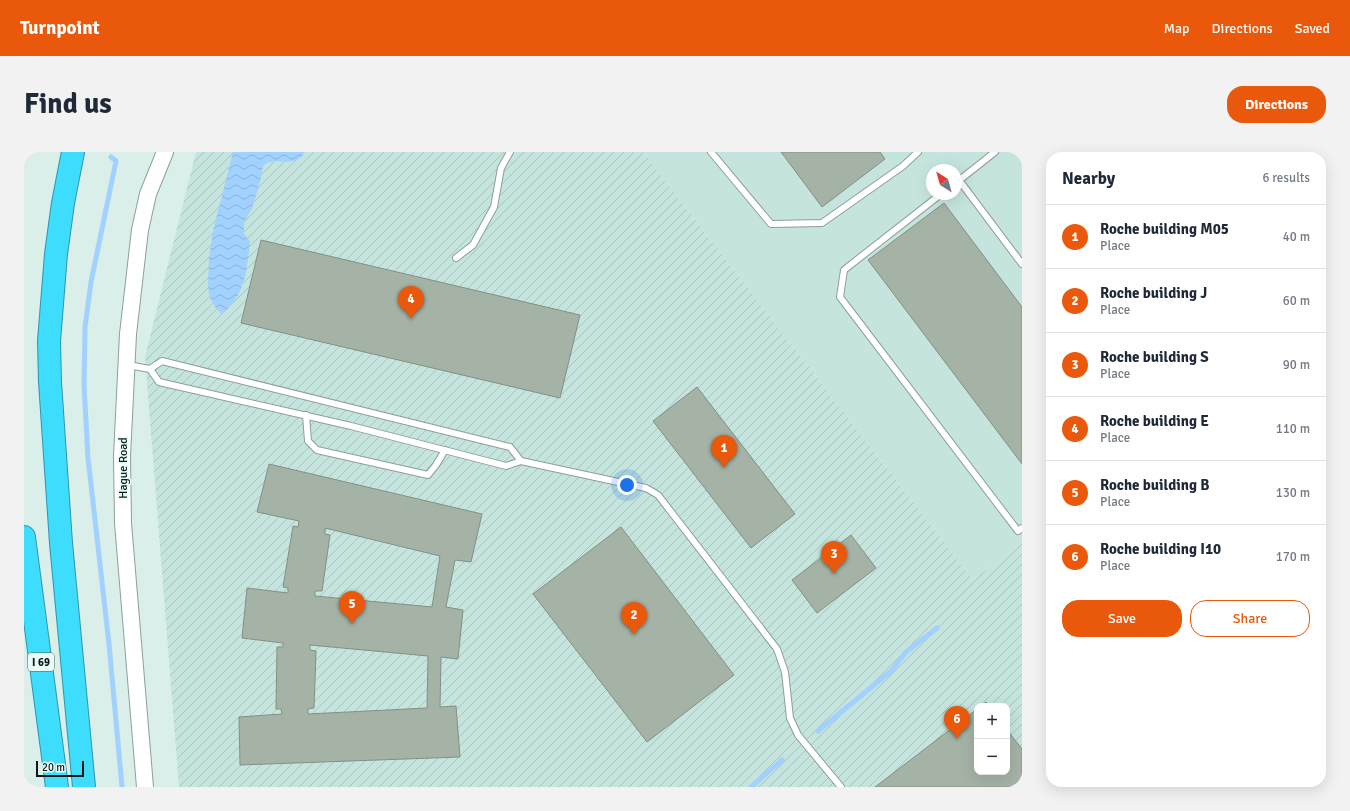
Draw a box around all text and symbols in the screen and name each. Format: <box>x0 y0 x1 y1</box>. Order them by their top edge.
text: Turnpoint <box>20 16 100 40</box>
text: Map <box>1164 20 1190 37</box>
text: Directions <box>1212 20 1273 37</box>
text: Saved <box>1295 20 1330 37</box>
button: Directions <box>1227 86 1326 123</box>
text: Find us <box>24 87 112 121</box>
north arrow <box>926 164 962 200</box>
text: Nearby <box>1062 168 1115 189</box>
text: 6 results <box>1262 170 1310 186</box>
text: Roche building M05 <box>1100 220 1229 238</box>
text: 1 <box>1071 229 1079 245</box>
text: 40 m <box>1283 229 1310 245</box>
text: Place <box>1100 238 1130 254</box>
text: Roche building J <box>1100 284 1207 302</box>
pin: 4 <box>398 286 424 319</box>
text: 2 <box>1071 293 1079 309</box>
text: 60 m <box>1283 293 1310 309</box>
text: Place <box>1100 302 1130 318</box>
text: Roche building S <box>1100 348 1209 366</box>
text: 3 <box>1071 357 1079 373</box>
text: 90 m <box>1283 357 1310 373</box>
text: Place <box>1100 366 1130 382</box>
text: Roche building E <box>1100 412 1209 430</box>
text: 4 <box>1071 421 1079 437</box>
text: 110 m <box>1276 421 1310 437</box>
text: Place <box>1100 430 1130 446</box>
pin: 1 <box>711 435 737 468</box>
street label: Hague Road <box>116 437 131 499</box>
your location <box>617 475 637 495</box>
text: Roche building B <box>1100 476 1209 494</box>
text: 5 <box>1071 485 1079 501</box>
text: 130 m <box>1276 485 1310 501</box>
text: Place <box>1100 494 1130 510</box>
text: Roche building I10 <box>1100 540 1221 558</box>
pin: 3 <box>821 541 847 574</box>
text: 6 <box>1071 549 1079 565</box>
text: 170 m <box>1276 549 1310 565</box>
text: Place <box>1100 558 1130 574</box>
pin: 5 <box>339 591 365 624</box>
button: Save <box>1062 600 1182 637</box>
button: Share <box>1190 600 1310 637</box>
pin: 2 <box>621 602 647 635</box>
road number: I 69 <box>28 653 54 671</box>
map controls <box>974 703 1010 775</box>
button: + <box>974 703 1010 739</box>
pin: 6 <box>944 706 970 739</box>
button: − <box>974 739 1010 775</box>
scale bar <box>36 759 84 778</box>
text: 20 m <box>42 761 65 774</box>

